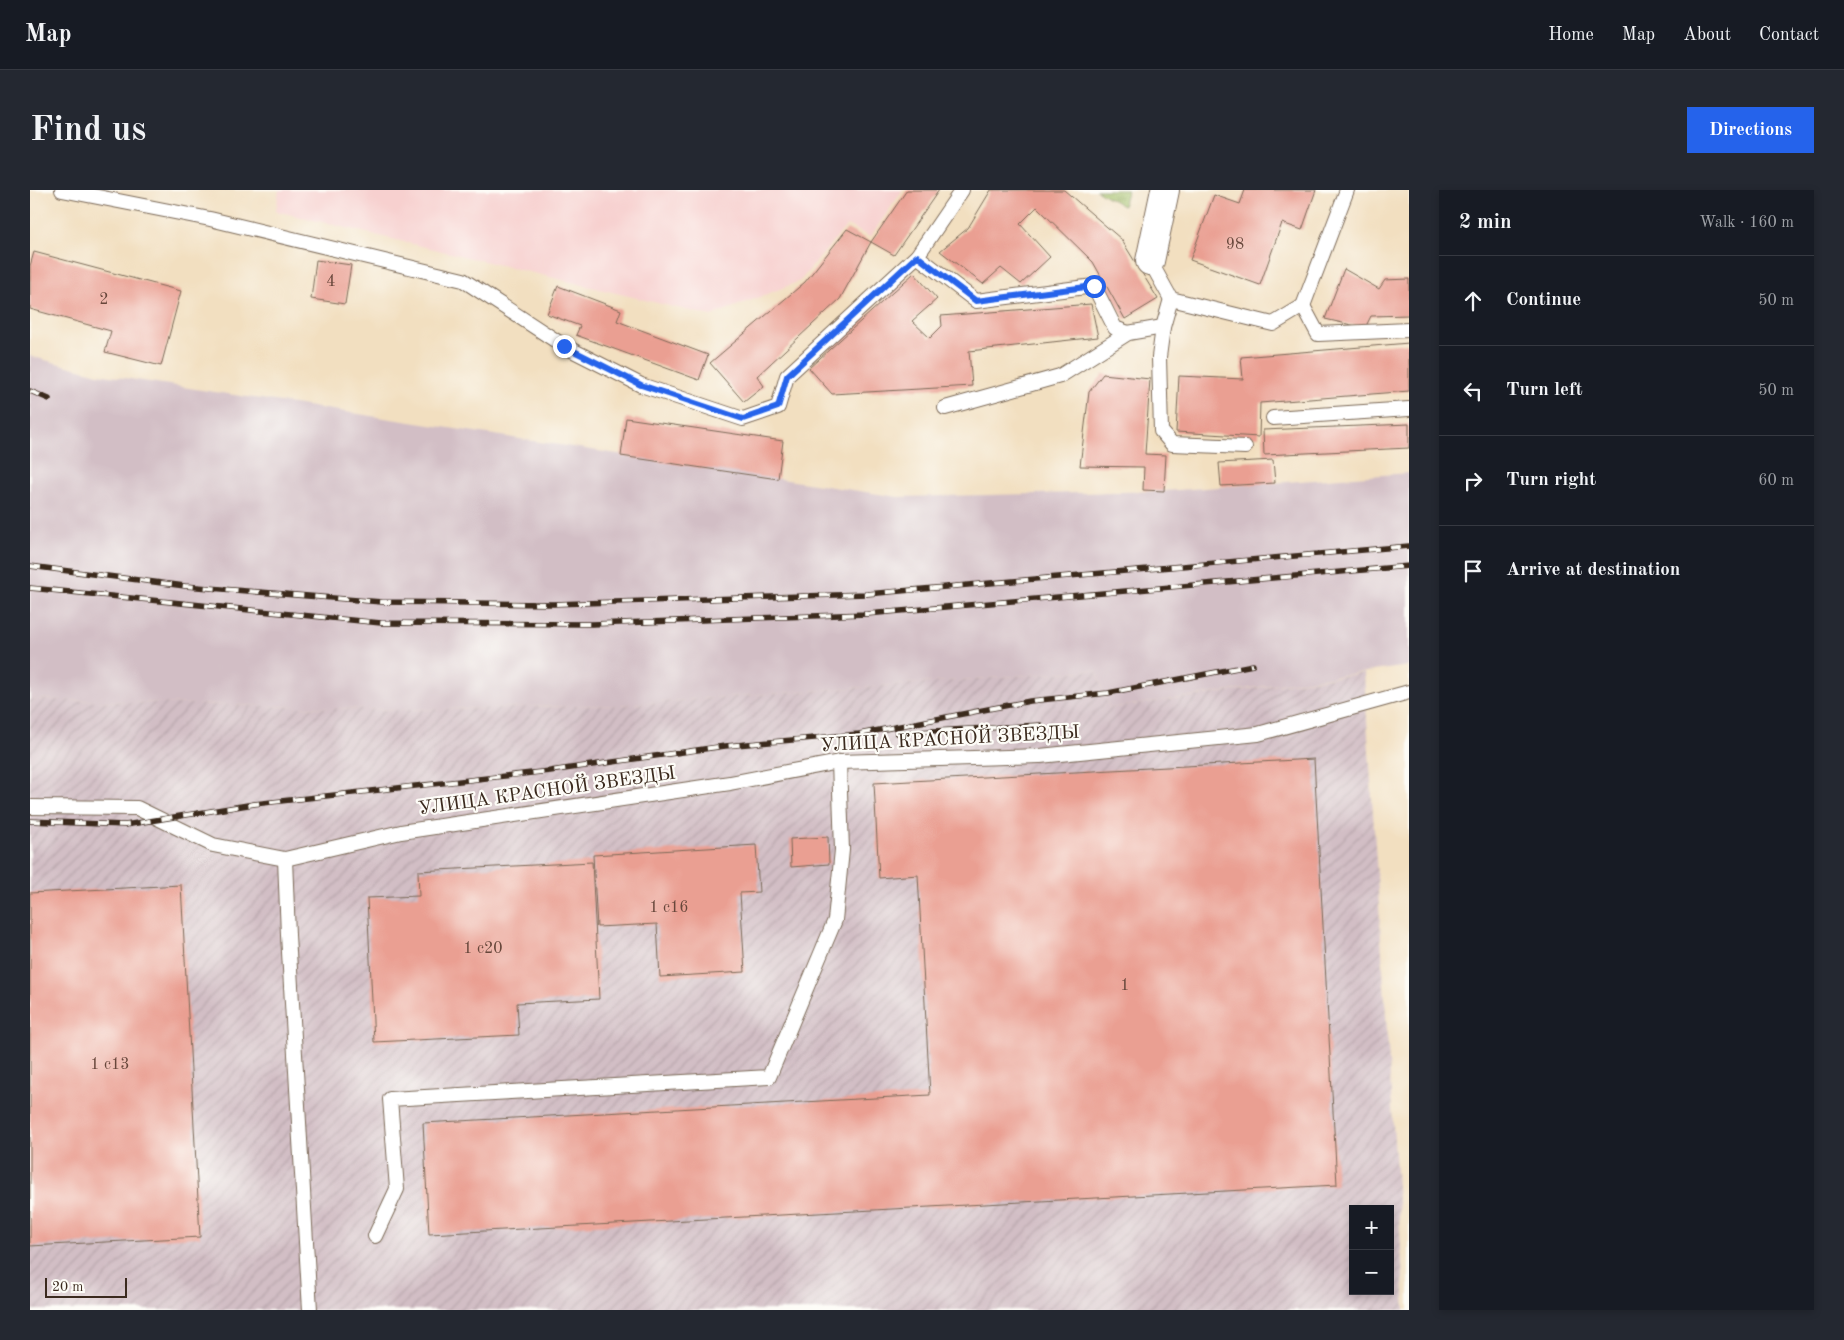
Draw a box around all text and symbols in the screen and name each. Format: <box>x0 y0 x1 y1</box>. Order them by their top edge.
text: Map <box>25 23 72 47</box>
text: Home <box>1548 26 1594 44</box>
text: Map <box>1622 26 1655 44</box>
text: About <box>1683 26 1731 44</box>
text: Contact <box>1759 26 1819 44</box>
button: Directions <box>1687 107 1814 153</box>
text: Find us <box>30 113 146 148</box>
text: 2 min <box>1459 212 1512 233</box>
text: Walk · 160 m <box>1699 215 1794 231</box>
house number: 98 <box>1226 237 1244 253</box>
house number: 4 <box>326 274 336 290</box>
route start <box>1083 275 1106 298</box>
icon: ahead <box>1459 287 1487 315</box>
text: Continue <box>1506 291 1581 310</box>
house number: 2 <box>99 292 109 308</box>
text: 50 m <box>1758 293 1794 309</box>
route end <box>553 335 576 358</box>
icon: left <box>1459 377 1487 405</box>
text: Turn left <box>1506 381 1583 400</box>
text: 50 m <box>1758 383 1794 399</box>
icon: right <box>1459 467 1487 495</box>
text: Turn right <box>1506 471 1596 490</box>
text: 60 m <box>1758 473 1794 489</box>
icon: arrive <box>1459 557 1487 585</box>
text: Arrive at destination <box>1506 561 1680 580</box>
street label: УЛИЦА КРАСНОЙ ЗВЕЗДЫ <box>820 720 1080 756</box>
street label: УЛИЦА КРАСНОЙ ЗВЕЗДЫ <box>416 761 677 819</box>
house number: 1 с16 <box>649 900 689 916</box>
house number: 1 с20 <box>463 941 503 957</box>
house number: 1 <box>1120 978 1130 994</box>
house number: 1 с13 <box>90 1057 130 1073</box>
map controls <box>1349 1205 1394 1295</box>
button: + <box>1349 1205 1394 1250</box>
button: − <box>1349 1250 1394 1295</box>
scale bar <box>45 1275 128 1298</box>
text: 20 m <box>52 1280 83 1294</box>

